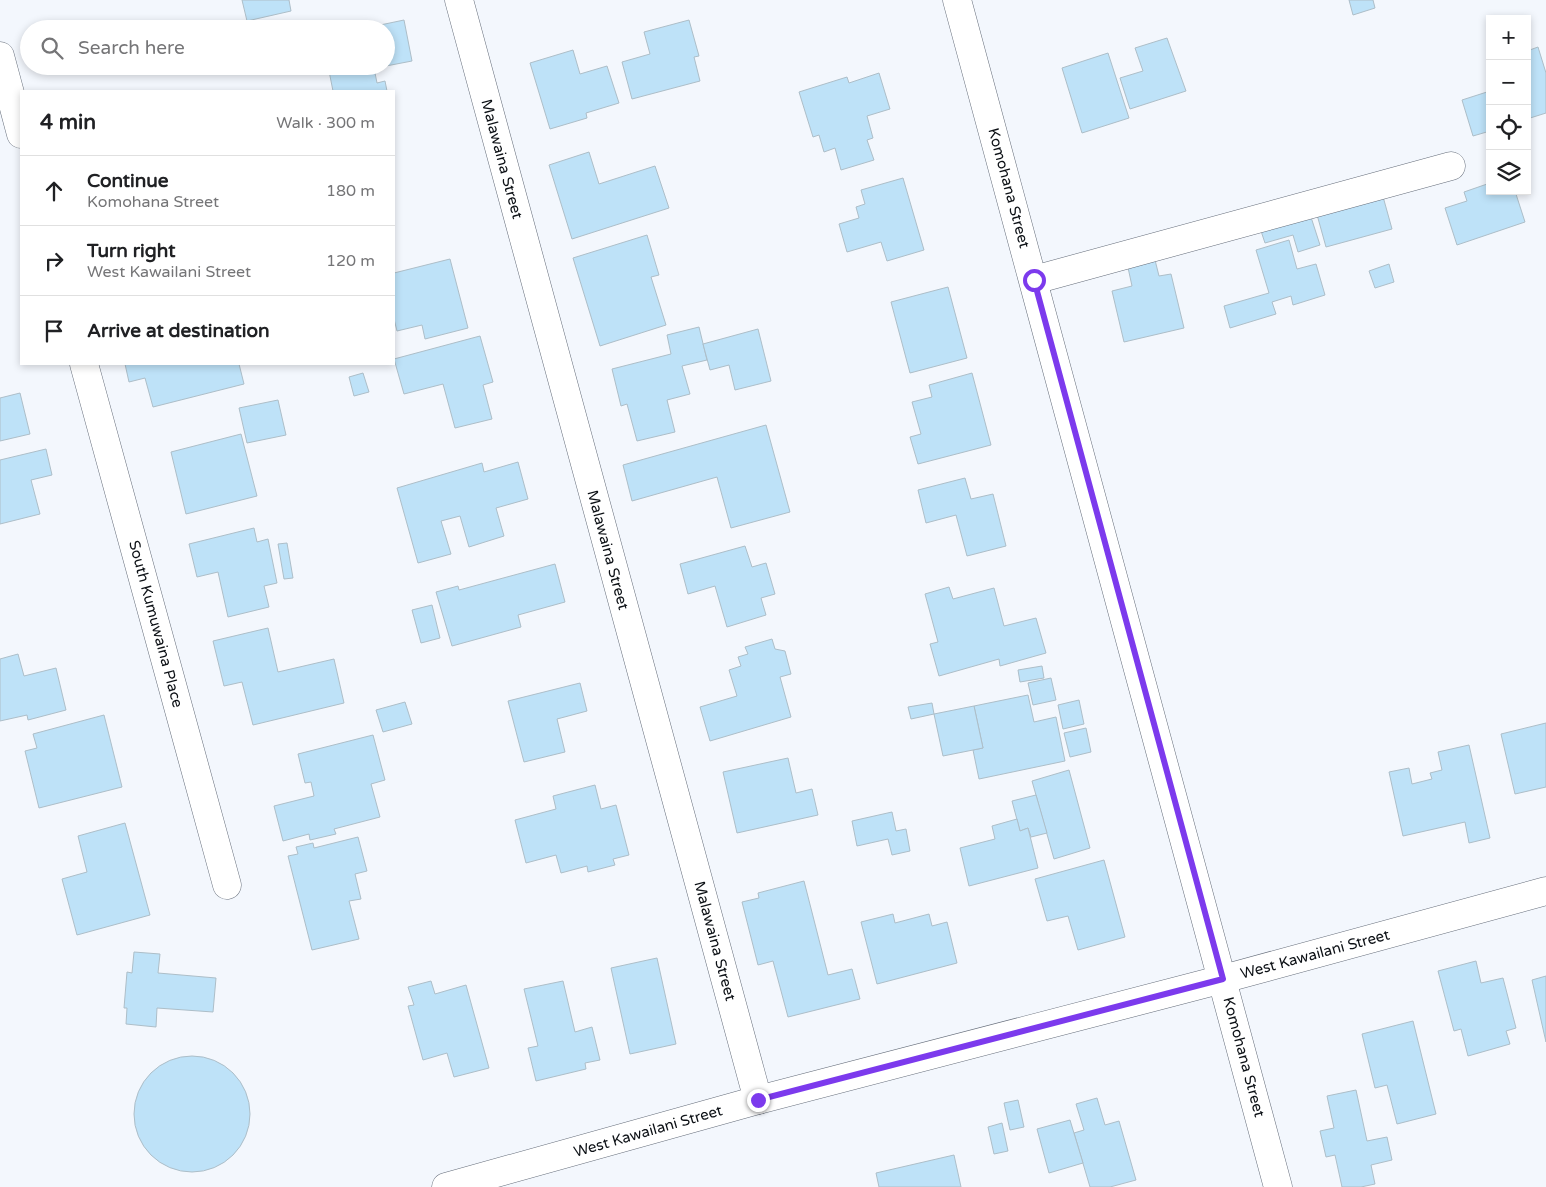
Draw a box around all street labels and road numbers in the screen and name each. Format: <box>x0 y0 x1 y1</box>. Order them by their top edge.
street label: Malawaina Street <box>477 97 527 221</box>
street label: Komohana Street <box>984 126 1034 250</box>
street label: Malawaina Street <box>583 488 633 612</box>
street label: South Kumuwaina Place <box>125 538 187 710</box>
street label: Malawaina Street <box>690 879 740 1003</box>
street label: West Kawailani Street <box>1238 925 1392 983</box>
street label: Komohana Street <box>1219 995 1269 1119</box>
street label: West Kawailani Street <box>572 1101 725 1161</box>

